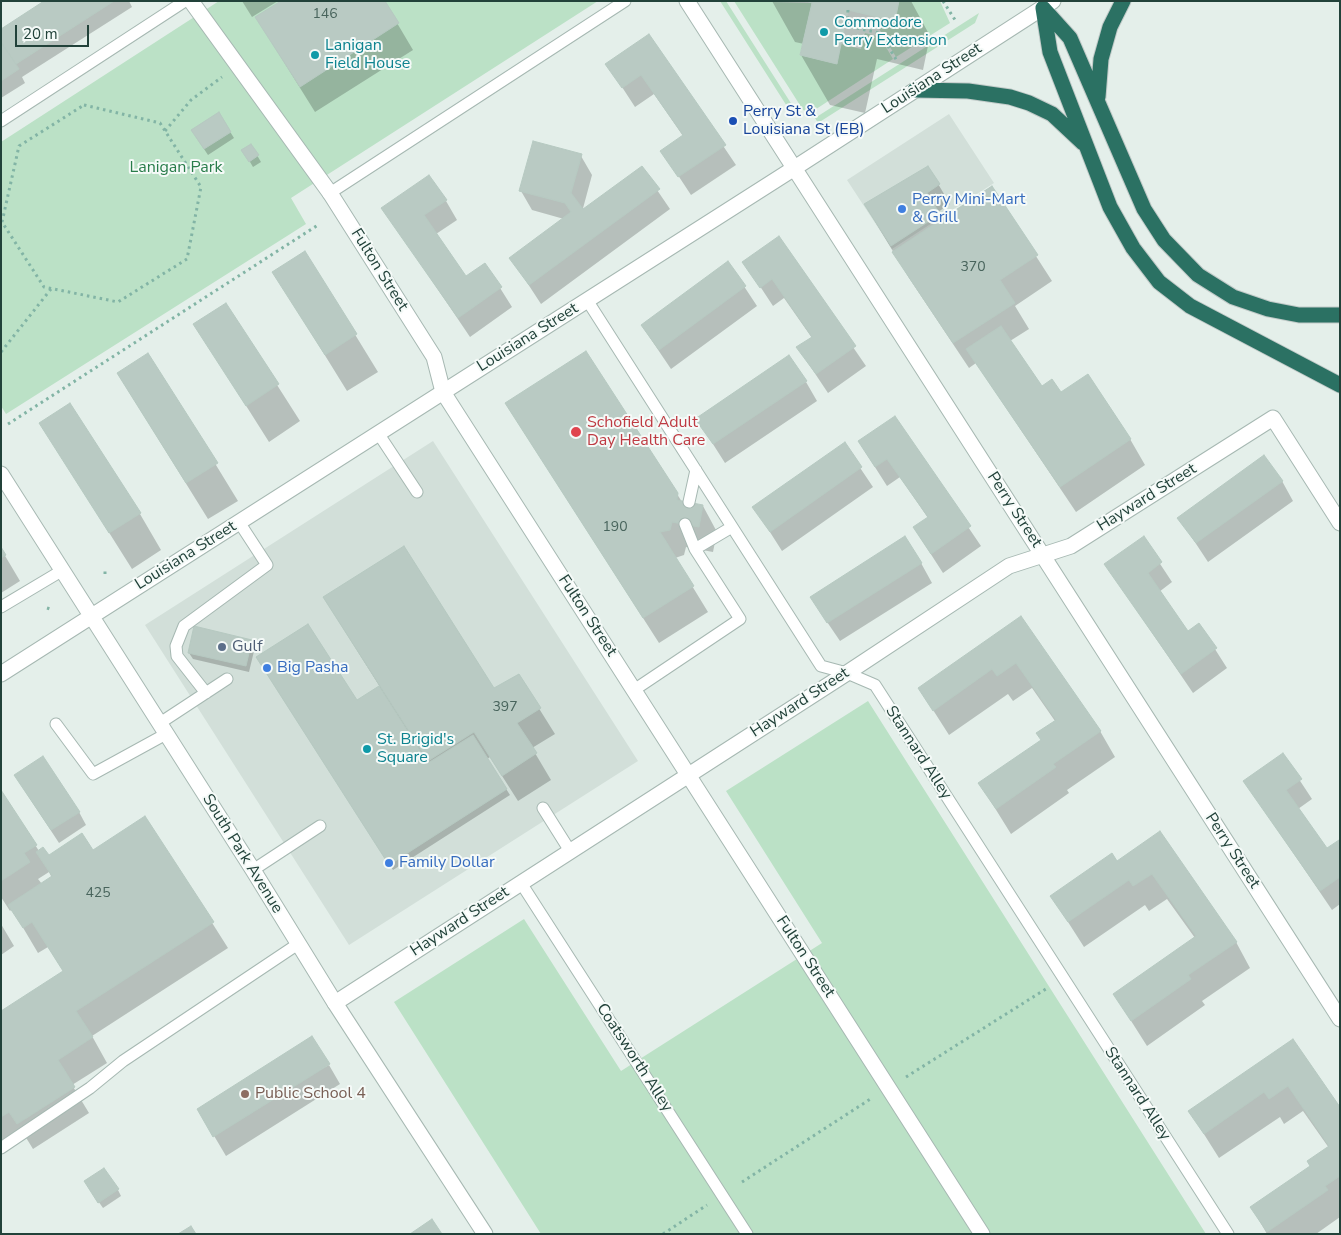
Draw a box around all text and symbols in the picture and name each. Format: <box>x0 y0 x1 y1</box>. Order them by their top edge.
house number: 146 <box>312 7 338 23</box>
place label: Commodore Perry Extension <box>834 13 947 51</box>
scale bar <box>18 15 91 47</box>
text: 20 m <box>23 24 58 44</box>
marker: Commodore Perry Extension <box>818 26 830 38</box>
place label: Lanigan Field House <box>325 36 410 74</box>
street label: Louisiana Street <box>878 40 986 118</box>
marker: Lanigan Field House <box>309 49 321 61</box>
place label: Perry St & Louisiana St (EB) <box>743 102 865 140</box>
marker: Perry St & Louisiana St (EB) <box>727 115 739 127</box>
park label: Lanigan Park <box>130 158 222 178</box>
place label: Perry Mini-Mart & Grill <box>912 190 1025 228</box>
marker: Perry Mini-Mart & Grill <box>896 203 908 215</box>
street label: Fulton Street <box>346 225 412 315</box>
house number: 370 <box>960 260 986 276</box>
street label: Louisiana Street <box>474 299 582 377</box>
place label: Schofield Adult Day Health Care <box>587 413 705 451</box>
marker: Schofield Adult Day Health Care <box>569 425 583 439</box>
street label: Hayward Street <box>1094 460 1200 536</box>
street label: Perry Street <box>982 469 1046 551</box>
street label: Louisiana Street <box>132 517 240 595</box>
house number: 190 <box>602 520 628 536</box>
street label: Fulton Street <box>554 572 620 660</box>
place label: Gulf <box>232 637 263 657</box>
marker: Gulf <box>216 641 228 653</box>
place label: Big Pasha <box>277 658 349 678</box>
marker: Big Pasha <box>261 662 273 674</box>
street label: Hayward Street <box>747 664 853 742</box>
house number: 397 <box>492 700 518 716</box>
street label: Stannard Alley <box>881 703 955 803</box>
place label: St. Brigid's Square <box>377 730 454 768</box>
marker: St. Brigid's Square <box>361 743 373 755</box>
street label: South Park Avenue <box>198 791 286 917</box>
street label: Perry Street <box>1200 810 1264 892</box>
place label: Family Dollar <box>399 853 495 873</box>
marker: Family Dollar <box>383 857 395 869</box>
street label: Hayward Street <box>407 883 513 961</box>
house number: 425 <box>85 886 111 902</box>
street label: Fulton Street <box>772 913 838 1001</box>
street label: Coatsworth Alley <box>592 1000 676 1116</box>
street label: Stannard Alley <box>1100 1044 1174 1144</box>
place label: Public School 4 <box>255 1084 366 1104</box>
marker: Public School 4 <box>239 1088 251 1100</box>

